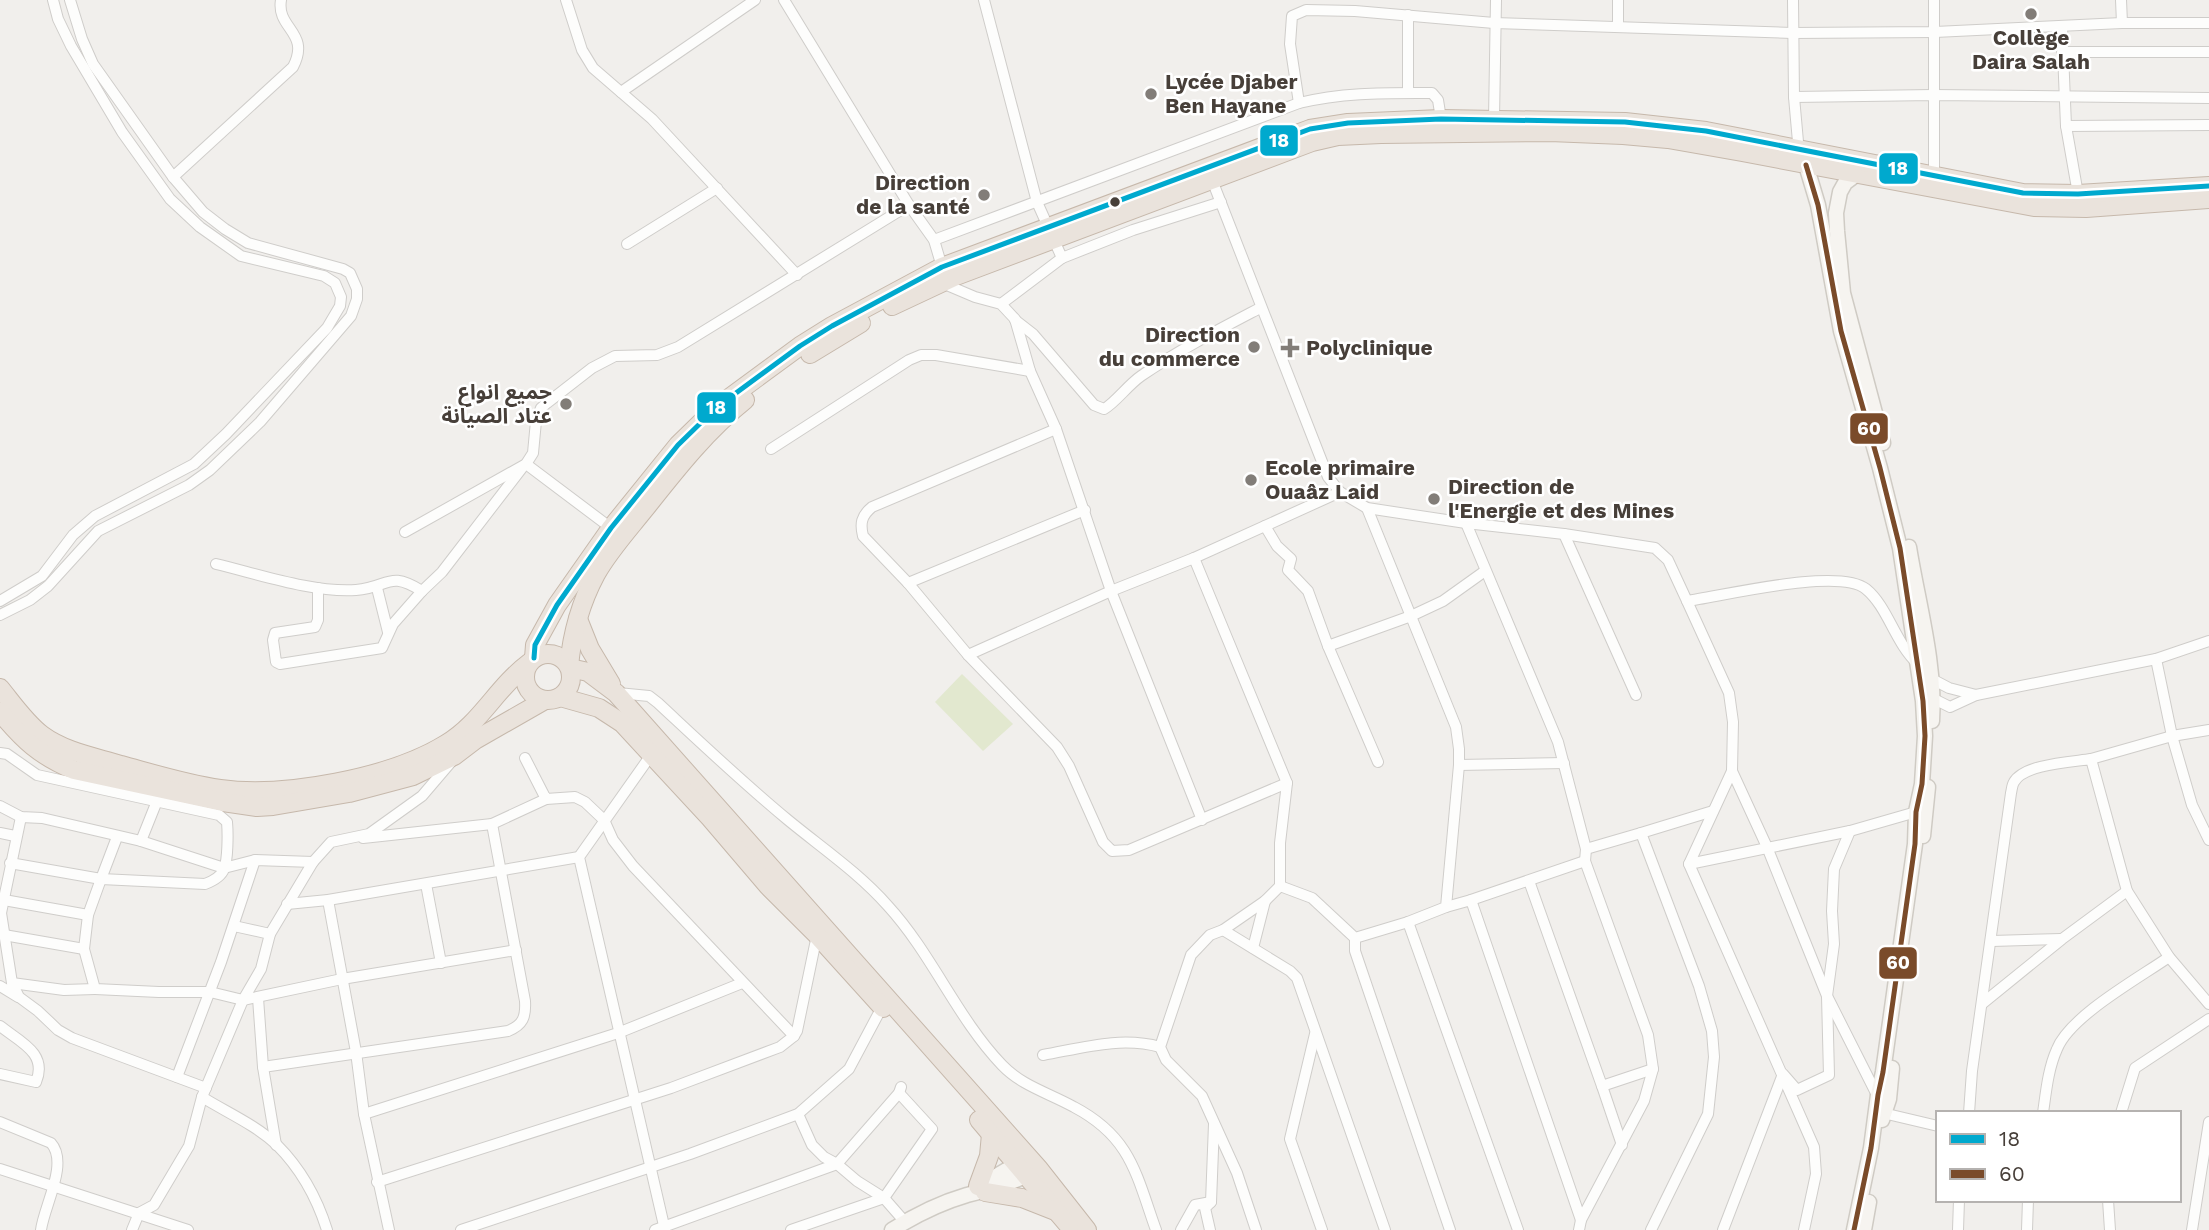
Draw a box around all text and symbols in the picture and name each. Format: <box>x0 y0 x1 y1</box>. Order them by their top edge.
marker: Collège Daira Salah <box>2023 6 2039 22</box>
place label: Collège Daira Salah <box>1972 25 2090 74</box>
place label: Lycée Djaber Ben Hayane <box>1165 69 1298 118</box>
marker: Lycée Djaber Ben Hayane <box>1143 86 1159 102</box>
line badge: 18 <box>1259 124 1299 157</box>
text: 18 <box>1269 129 1289 152</box>
line badge: 18 <box>1878 152 1919 185</box>
text: 18 <box>1888 157 1908 180</box>
place label: Direction de la santé <box>856 170 970 219</box>
marker: Direction de la santé <box>976 187 992 203</box>
unlabelled marker <box>1108 195 1122 209</box>
place label: Direction du commerce <box>1099 322 1240 371</box>
place label: Polyclinique <box>1306 335 1433 360</box>
marker: Polyclinique <box>1280 338 1300 358</box>
marker: Direction du commerce <box>1246 339 1262 355</box>
place label: جميع انواع عتاد الصيانة <box>442 379 552 428</box>
line badge: 18 <box>696 391 737 424</box>
marker: جميع انواع عتاد الصيانة <box>558 396 574 412</box>
text: 18 <box>706 396 726 419</box>
line badge: 60 <box>1849 412 1889 445</box>
text: 60 <box>1857 417 1881 440</box>
place label: Ecole primaire Ouaâz Laid <box>1265 455 1415 504</box>
marker: Ecole primaire Ouaâz Laid <box>1243 472 1259 488</box>
place label: Direction de l'Energie et des Mines <box>1448 474 1674 523</box>
marker: Direction de l'Energie et des Mines <box>1426 491 1442 507</box>
line badge: 60 <box>1878 946 1918 980</box>
text: 60 <box>1886 951 1910 974</box>
legend <box>1936 1111 2181 1202</box>
text: 18 <box>1999 1126 2020 1151</box>
text: 60 <box>1999 1161 2025 1186</box>

